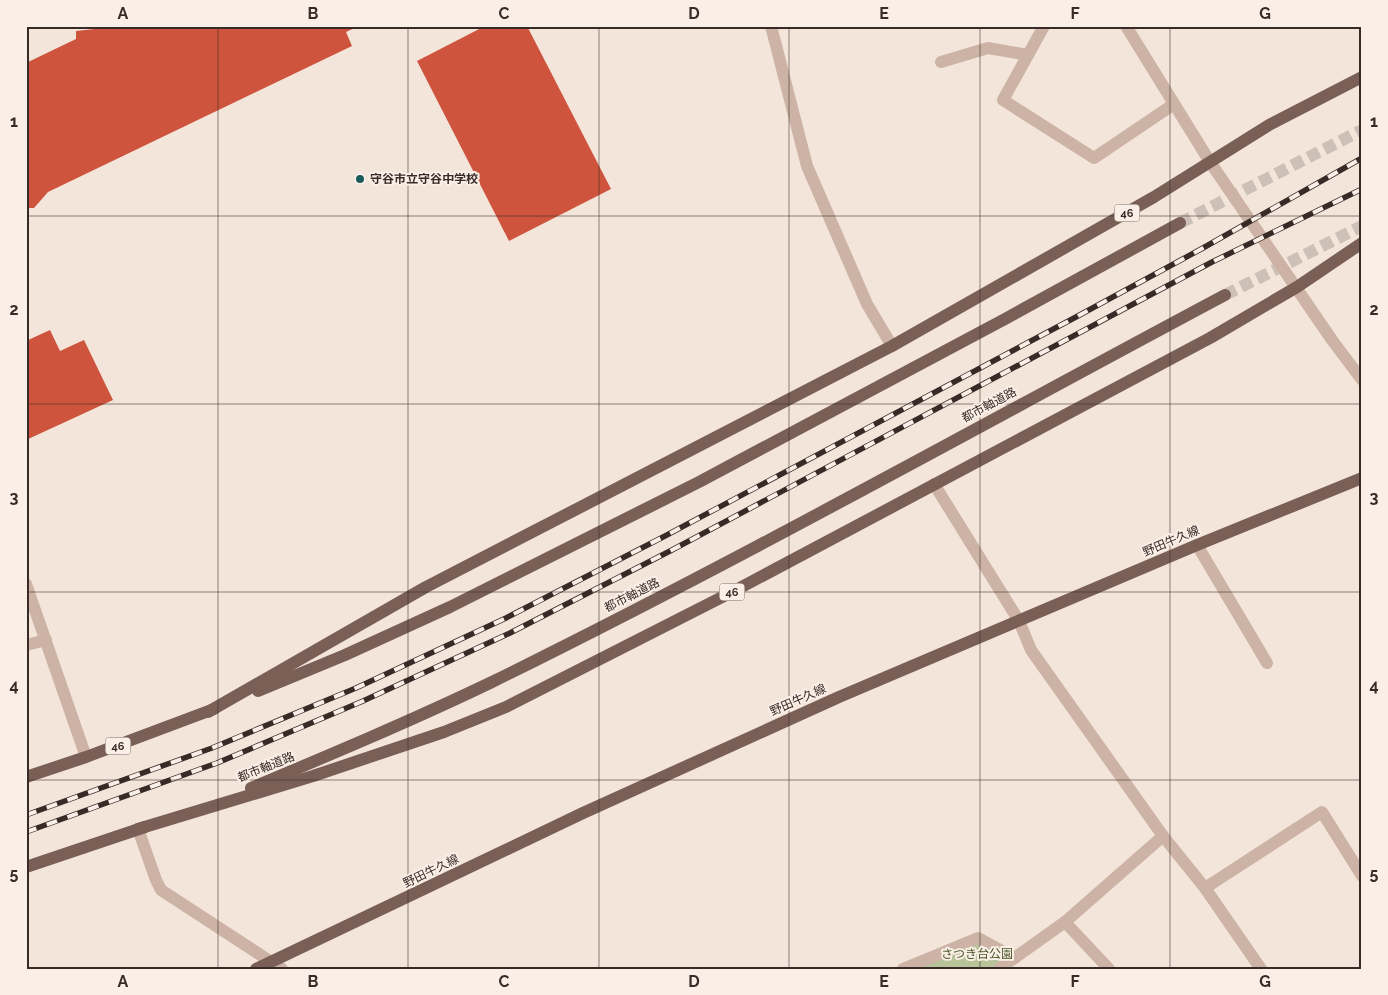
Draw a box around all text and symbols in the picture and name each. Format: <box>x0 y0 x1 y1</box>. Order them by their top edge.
text: A <box>118 4 129 23</box>
text: B <box>308 4 319 23</box>
text: C <box>499 4 510 23</box>
text: D <box>688 4 700 23</box>
text: E <box>879 4 889 23</box>
text: F <box>1070 4 1080 23</box>
text: G <box>1259 4 1271 23</box>
text: 1 <box>10 112 18 131</box>
text: 1 <box>1370 112 1378 131</box>
place label: 守谷市立守谷中学校 <box>370 172 478 186</box>
marker: 守谷市立守谷中学校 <box>354 173 366 185</box>
road number: 46 <box>1114 204 1140 222</box>
text: 2 <box>9 300 19 319</box>
text: 2 <box>1369 300 1379 319</box>
street label: 都市軸道路 <box>959 385 1019 425</box>
text: 3 <box>10 488 19 507</box>
text: 3 <box>1370 488 1379 507</box>
street label: 野田牛久線 <box>1141 523 1201 559</box>
street label: 都市軸道路 <box>602 575 662 615</box>
road number: 46 <box>720 584 744 600</box>
text: 4 <box>9 676 19 695</box>
text: 4 <box>1369 676 1379 695</box>
street label: 野田牛久線 <box>768 681 828 719</box>
road number: 46 <box>106 738 130 754</box>
street label: 都市軸道路 <box>236 749 296 785</box>
street label: 野田牛久線 <box>401 852 461 890</box>
text: 5 <box>10 864 19 883</box>
text: 5 <box>1370 864 1379 883</box>
park label: さつき台公園 <box>941 947 1013 961</box>
text: A <box>118 972 129 991</box>
text: B <box>308 972 319 991</box>
text: C <box>499 972 510 991</box>
text: D <box>688 972 700 991</box>
text: E <box>879 972 889 991</box>
text: F <box>1070 972 1080 991</box>
text: G <box>1259 972 1271 991</box>

